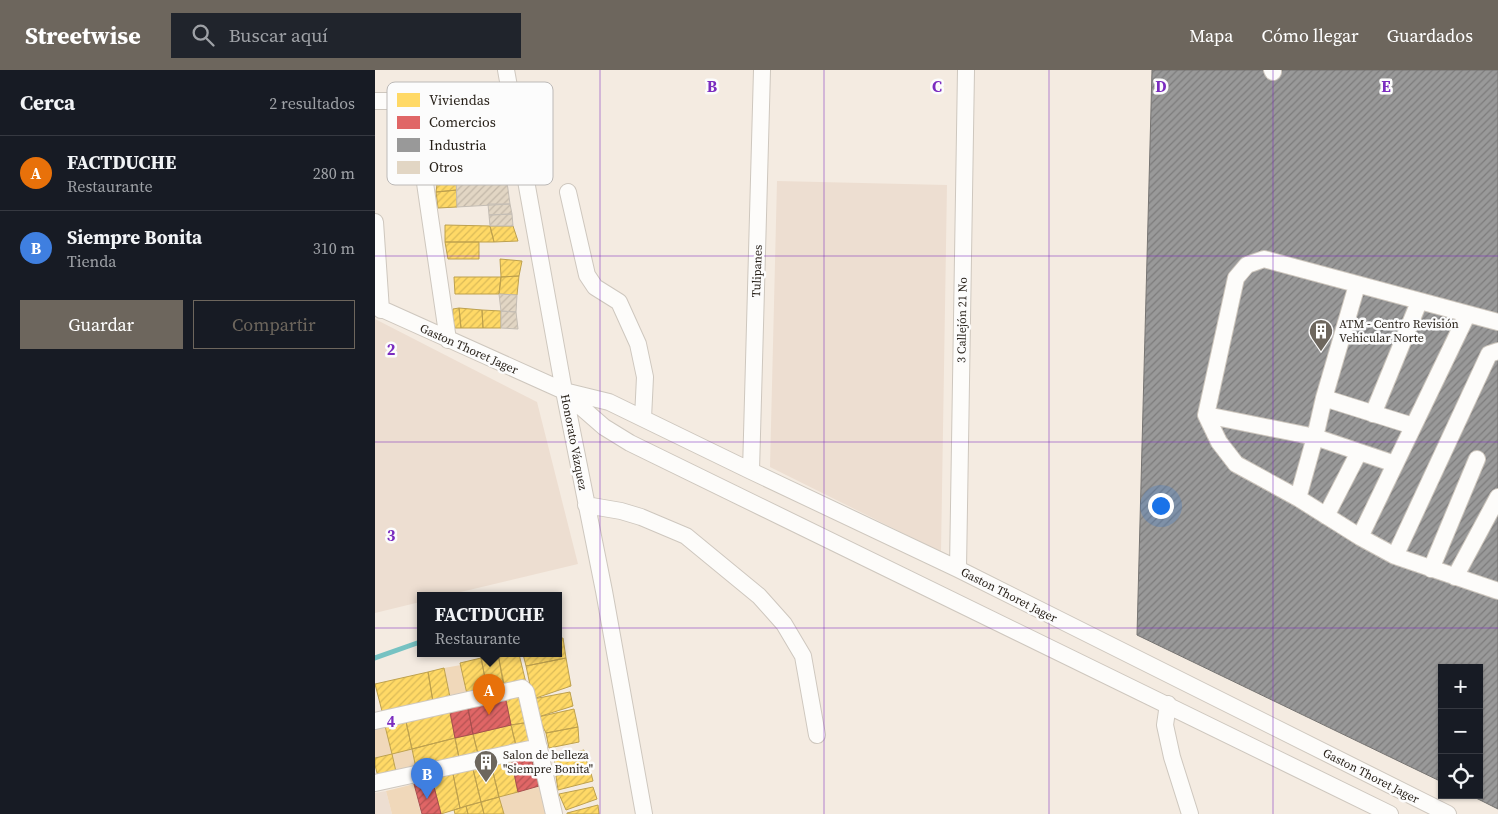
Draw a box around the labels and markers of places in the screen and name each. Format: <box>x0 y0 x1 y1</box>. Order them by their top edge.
place label: ATM - Centro Revisión Vehicular Norte <box>1339 316 1459 346</box>
building icon: ATM - Centro Revisión Vehicular Norte <box>1308 318 1334 352</box>
pin: A <box>473 674 505 715</box>
place label: Salon de belleza "Siempre Bonita" <box>503 747 593 777</box>
building icon: Salon de belleza "Siempre Bonita" <box>473 749 499 783</box>
pin: B <box>411 758 443 799</box>

